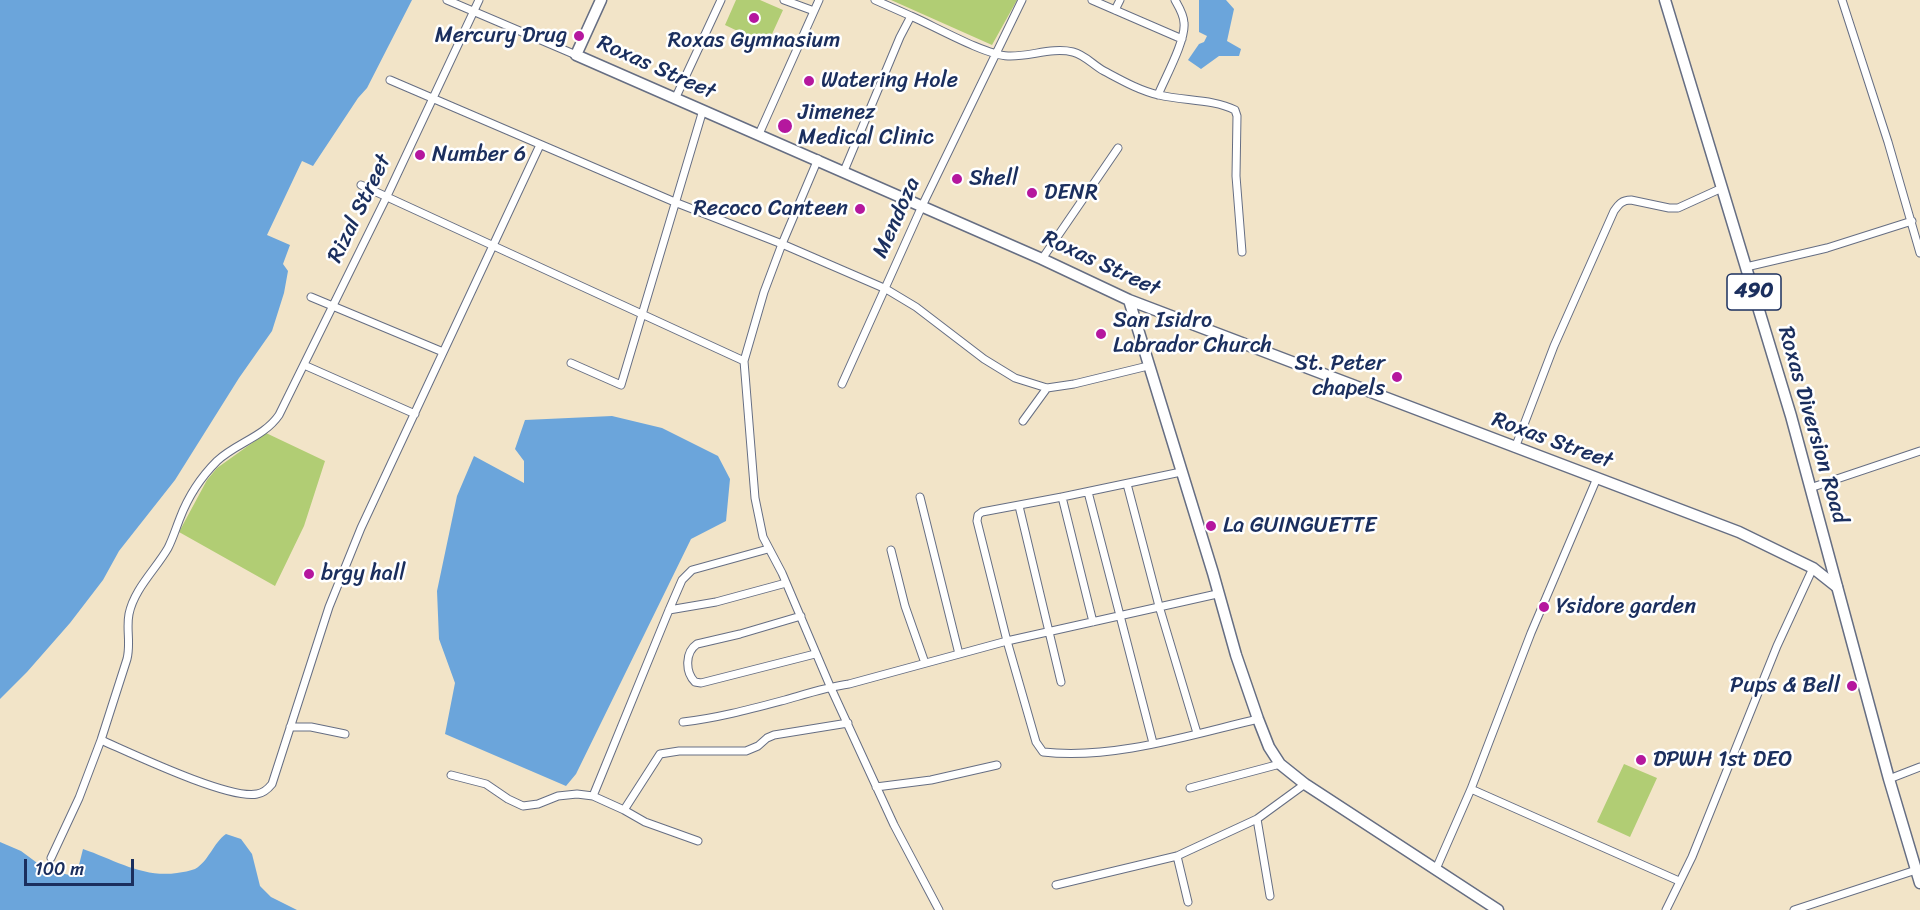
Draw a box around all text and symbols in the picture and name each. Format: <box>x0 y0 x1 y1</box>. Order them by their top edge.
marker: Roxas Gymnasium <box>747 11 761 25</box>
place label: Mercury Drug <box>435 23 567 49</box>
place label: Roxas Gymnasium <box>668 28 840 54</box>
marker: Mercury Drug <box>572 29 586 43</box>
street label: Roxas Street <box>593 30 719 106</box>
place label: Watering Hole <box>821 68 958 94</box>
marker: Watering Hole <box>802 74 816 88</box>
place label: Jimenez Medical Clinic <box>798 100 934 152</box>
marker: Jimenez Medical Clinic <box>776 117 794 135</box>
place label: Number 6 <box>432 142 526 168</box>
marker: Number 6 <box>413 148 427 162</box>
street label: Rizal Street <box>323 151 397 267</box>
place label: Shell <box>969 166 1018 192</box>
marker: Shell <box>950 172 964 186</box>
street label: Mendoza <box>868 174 926 262</box>
place label: DENR <box>1044 180 1098 206</box>
marker: DENR <box>1025 186 1039 200</box>
place label: Recoco Canteen <box>693 196 848 222</box>
marker: Recoco Canteen <box>853 202 867 216</box>
street label: Roxas Street <box>1038 225 1164 303</box>
road number: 490 <box>1727 274 1781 310</box>
place label: San Isidro Labrador Church <box>1113 308 1272 360</box>
street label: Roxas Diversion Road <box>1771 324 1853 526</box>
marker: San Isidro Labrador Church <box>1094 327 1108 341</box>
place label: St. Peter chapels <box>1295 351 1385 402</box>
marker: St. Peter chapels <box>1390 370 1404 384</box>
street label: Roxas Street <box>1488 407 1616 475</box>
place label: La GUINGUETTE <box>1223 513 1376 539</box>
marker: La GUINGUETTE <box>1204 519 1218 533</box>
place label: brgy hall <box>321 561 405 587</box>
marker: brgy hall <box>302 567 316 581</box>
place label: Ysidore garden <box>1556 594 1696 620</box>
marker: Ysidore garden <box>1537 600 1551 614</box>
place label: Pups & Bell <box>1730 673 1840 699</box>
marker: Pups & Bell <box>1845 679 1859 693</box>
place label: DPWH 1st DEO <box>1653 747 1792 773</box>
marker: DPWH 1st DEO <box>1634 753 1648 767</box>
scale bar <box>27 847 136 885</box>
text: 100 m <box>35 853 84 885</box>

